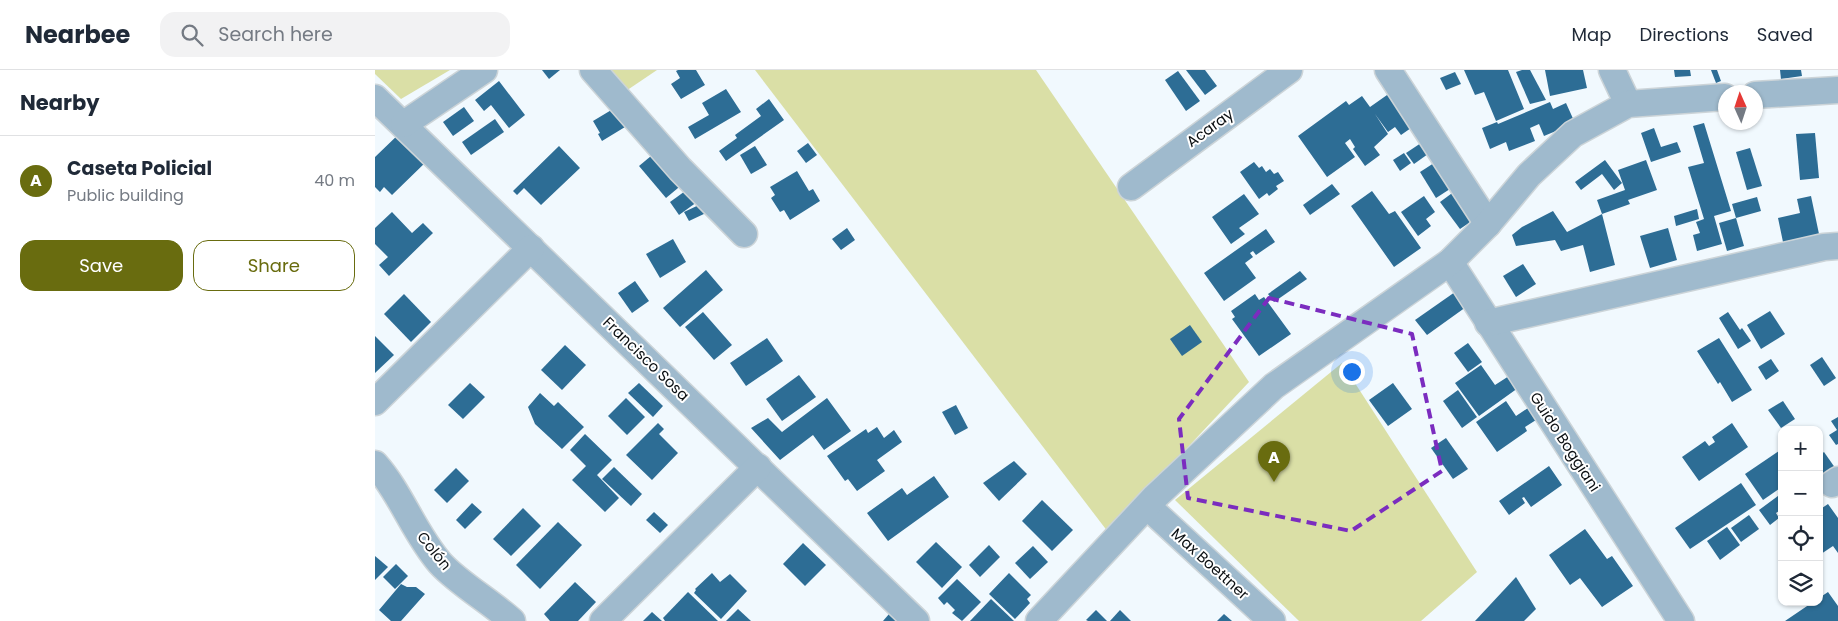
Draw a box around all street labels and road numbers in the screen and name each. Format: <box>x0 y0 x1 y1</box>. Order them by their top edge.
street label: Acaray <box>1182 103 1238 152</box>
street label: Francisco Sosa <box>599 312 694 405</box>
street label: Guido Boggiani <box>1525 388 1606 496</box>
street label: Max Boettner <box>1167 523 1254 604</box>
street label: Colón <box>412 527 456 574</box>

